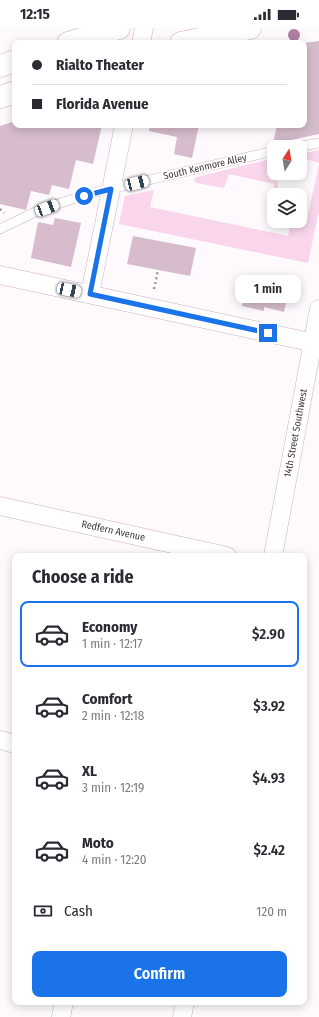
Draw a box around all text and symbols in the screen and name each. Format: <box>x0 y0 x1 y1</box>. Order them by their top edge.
text: 12:15 <box>20 5 50 23</box>
text: Rialto Theater <box>56 56 144 74</box>
text: Florida Avenue <box>56 95 149 113</box>
north arrow <box>267 140 307 180</box>
map controls <box>267 140 307 228</box>
street label: South Kenmore Alley <box>162 151 248 182</box>
car <box>124 174 150 192</box>
route start <box>75 187 93 205</box>
button: layers <box>267 188 307 228</box>
car <box>34 198 60 218</box>
callout: 1 min <box>235 275 301 303</box>
text: 1 min <box>254 281 282 296</box>
car <box>56 282 82 298</box>
route end <box>259 324 277 342</box>
street label: 14th Street Southwest <box>282 387 310 478</box>
street label: Redfern Avenue <box>80 518 146 544</box>
text: Choose a ride <box>32 566 134 588</box>
icon: car <box>34 616 70 652</box>
text: Economy <box>82 618 137 636</box>
text: $2.90 <box>252 625 285 643</box>
text: 1 min · 12:17 <box>82 636 142 651</box>
icon: car <box>34 688 70 724</box>
text: Comfort <box>82 690 133 708</box>
text: $3.92 <box>253 697 285 715</box>
text: 2 min · 12:18 <box>82 708 144 723</box>
icon: car <box>34 760 70 796</box>
text: XL <box>82 762 97 780</box>
text: $4.93 <box>253 769 285 787</box>
text: 3 min · 12:19 <box>82 780 144 795</box>
icon: car <box>34 832 70 868</box>
text: Moto <box>82 834 114 852</box>
text: $2.42 <box>253 841 285 859</box>
text: 4 min · 12:20 <box>82 852 146 867</box>
icon: cash <box>32 900 54 922</box>
text: Cash <box>64 902 93 920</box>
text: 120 m <box>256 904 287 919</box>
button: Confirm <box>32 951 287 997</box>

